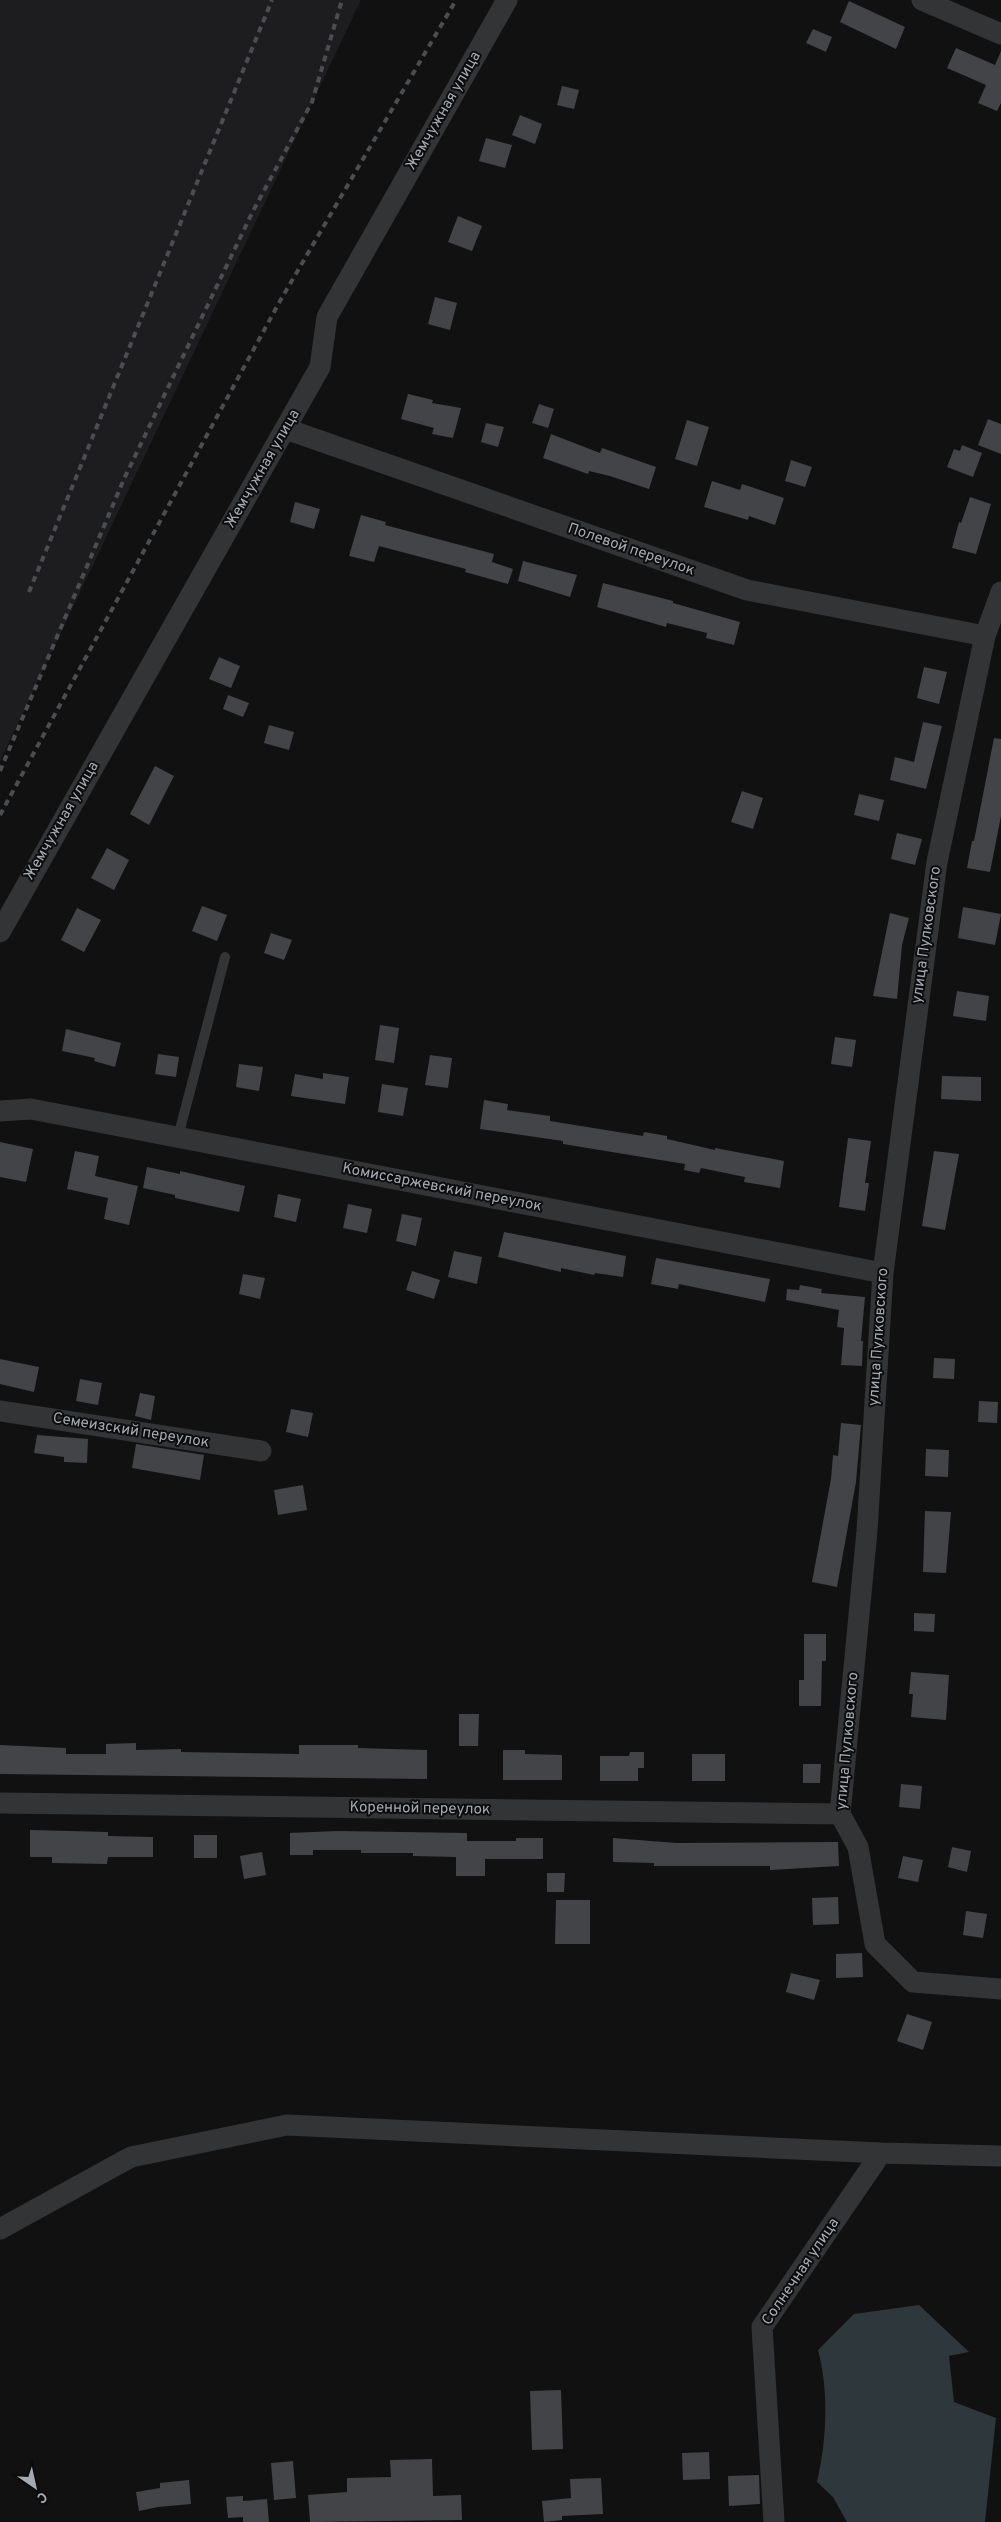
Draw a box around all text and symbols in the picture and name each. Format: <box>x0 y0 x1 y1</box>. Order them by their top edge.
street label: Жемчужная улица <box>402 48 486 174</box>
street label: Жемчужная улица <box>221 406 305 532</box>
street label: Полевой переулок <box>565 519 697 581</box>
street label: Жемчужная улица <box>20 758 104 884</box>
street label: улица Пулковского <box>908 865 946 1005</box>
street label: Комиссаржевский переулок <box>341 1159 543 1217</box>
street label: улица Пулковского <box>865 1267 893 1407</box>
street label: Семеизский переулок <box>51 1409 211 1453</box>
street label: улица Пулковского <box>832 1671 864 1811</box>
street label: Коренной переулок <box>349 1798 491 1820</box>
street label: Солнечная улица <box>758 2215 844 2329</box>
north arrow <box>10 2462 60 2512</box>
text: С <box>33 2487 50 2506</box>

